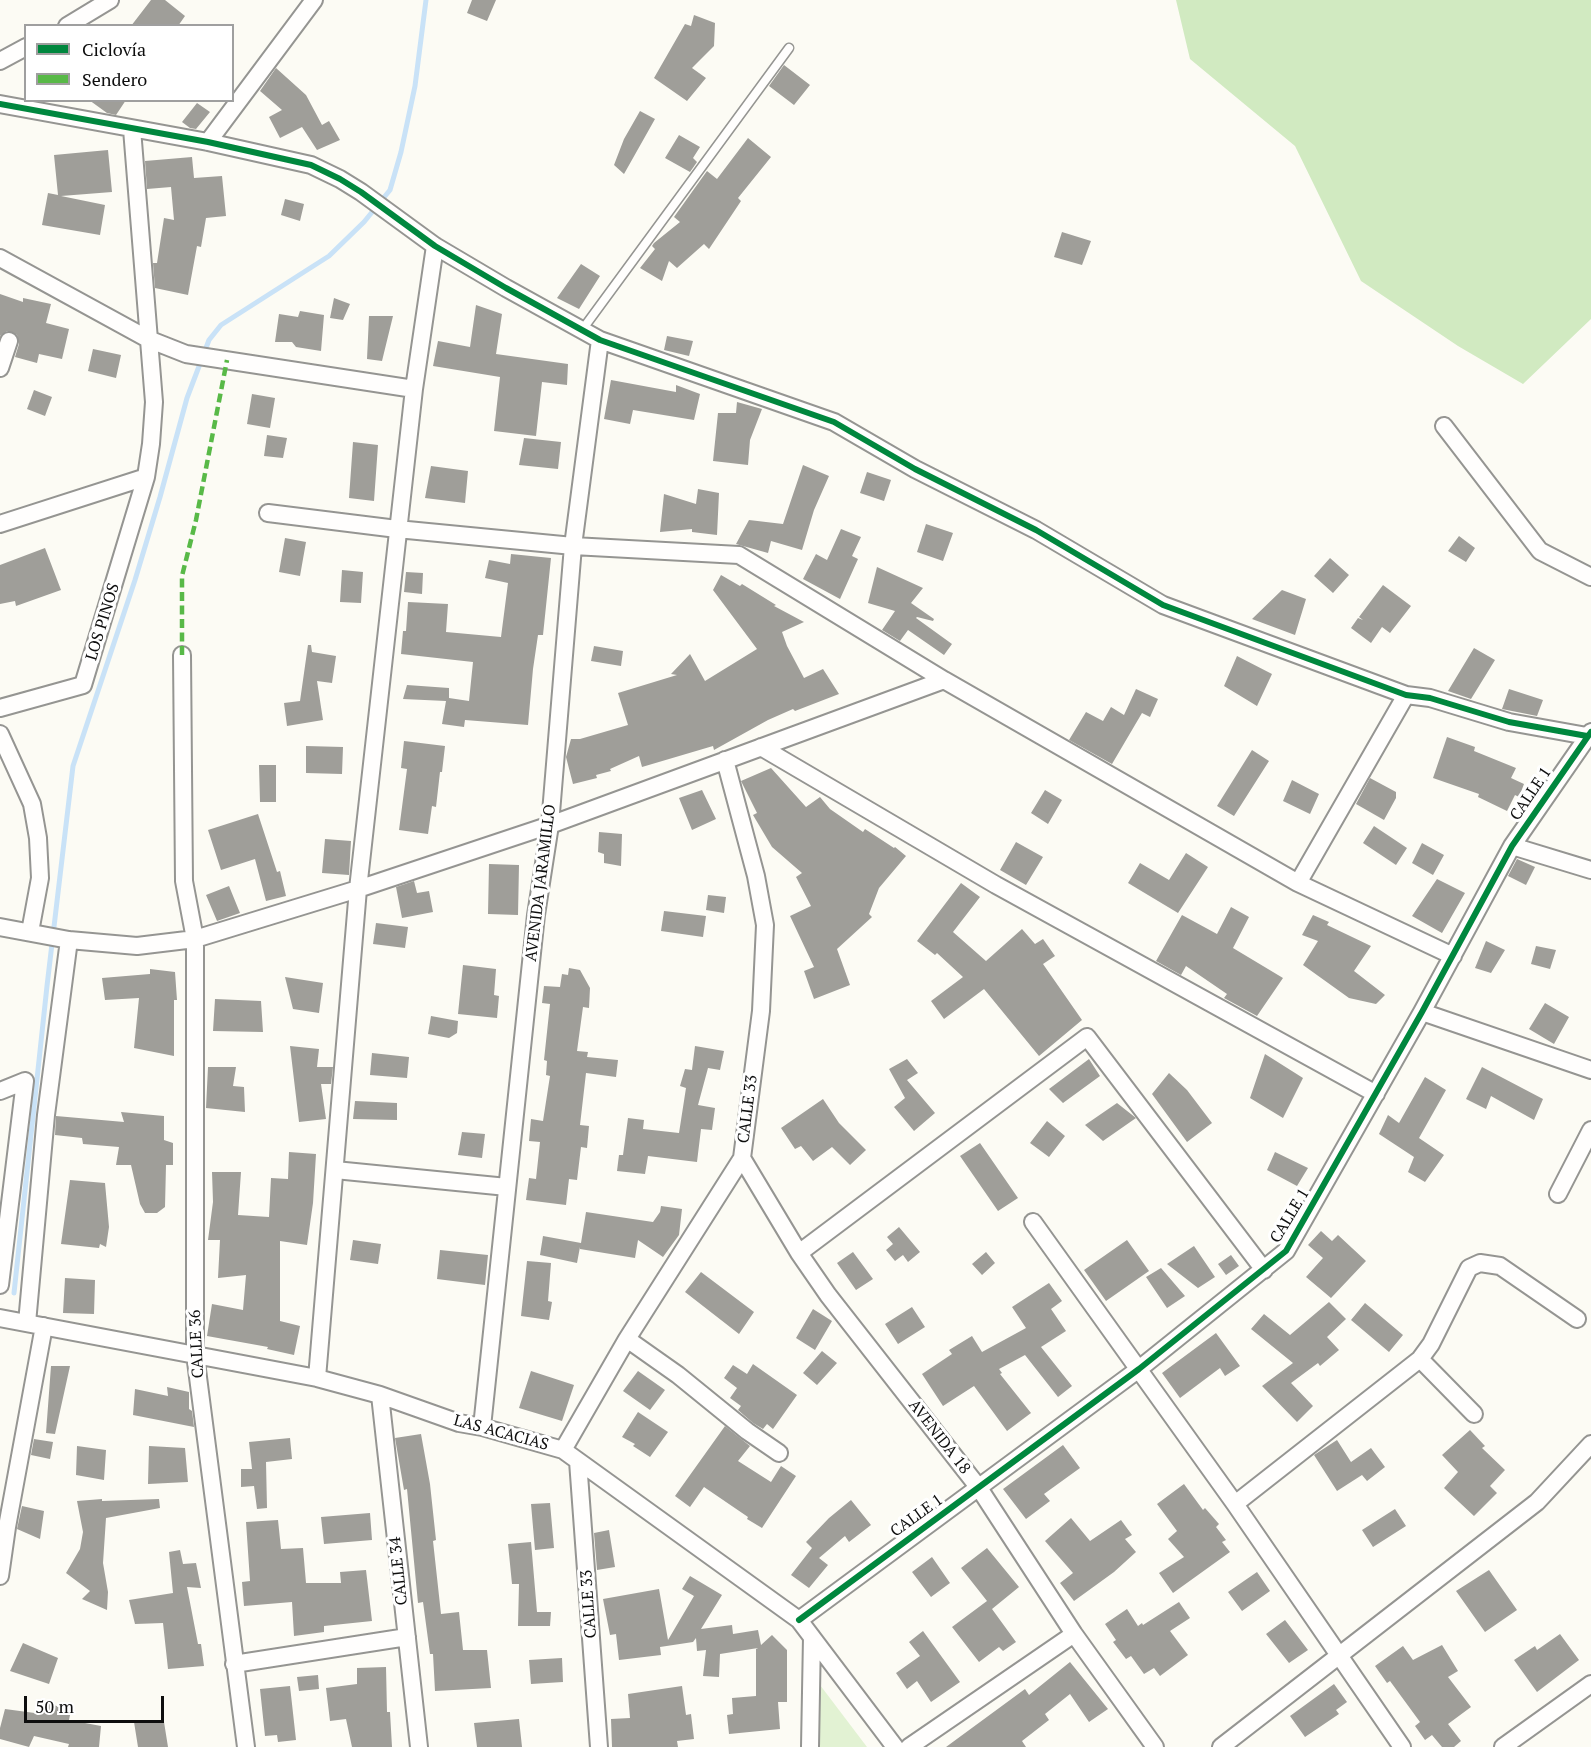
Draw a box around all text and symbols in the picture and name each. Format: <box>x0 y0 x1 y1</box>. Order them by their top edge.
legend <box>24 24 234 102</box>
text: Ciclovía <box>82 37 146 61</box>
text: Sendero <box>82 67 147 91</box>
street label: LOS PINOS <box>82 581 124 663</box>
street label: CALLE 1 <box>1506 764 1556 824</box>
street label: AVENIDA JARAMILLO <box>522 803 560 963</box>
street label: CALLE 33 <box>734 1074 762 1144</box>
street label: CALLE 1 <box>1266 1185 1314 1247</box>
street label: CALLE 36 <box>186 1309 208 1379</box>
street label: AVENIDA 18 <box>904 1396 974 1478</box>
street label: LAS ACACIAS <box>451 1411 551 1455</box>
street label: CALLE 1 <box>887 1491 947 1541</box>
street label: CALLE 34 <box>386 1536 412 1606</box>
street label: CALLE 33 <box>577 1569 601 1639</box>
scale bar <box>27 1684 166 1722</box>
text: 50 m <box>35 1694 74 1718</box>

